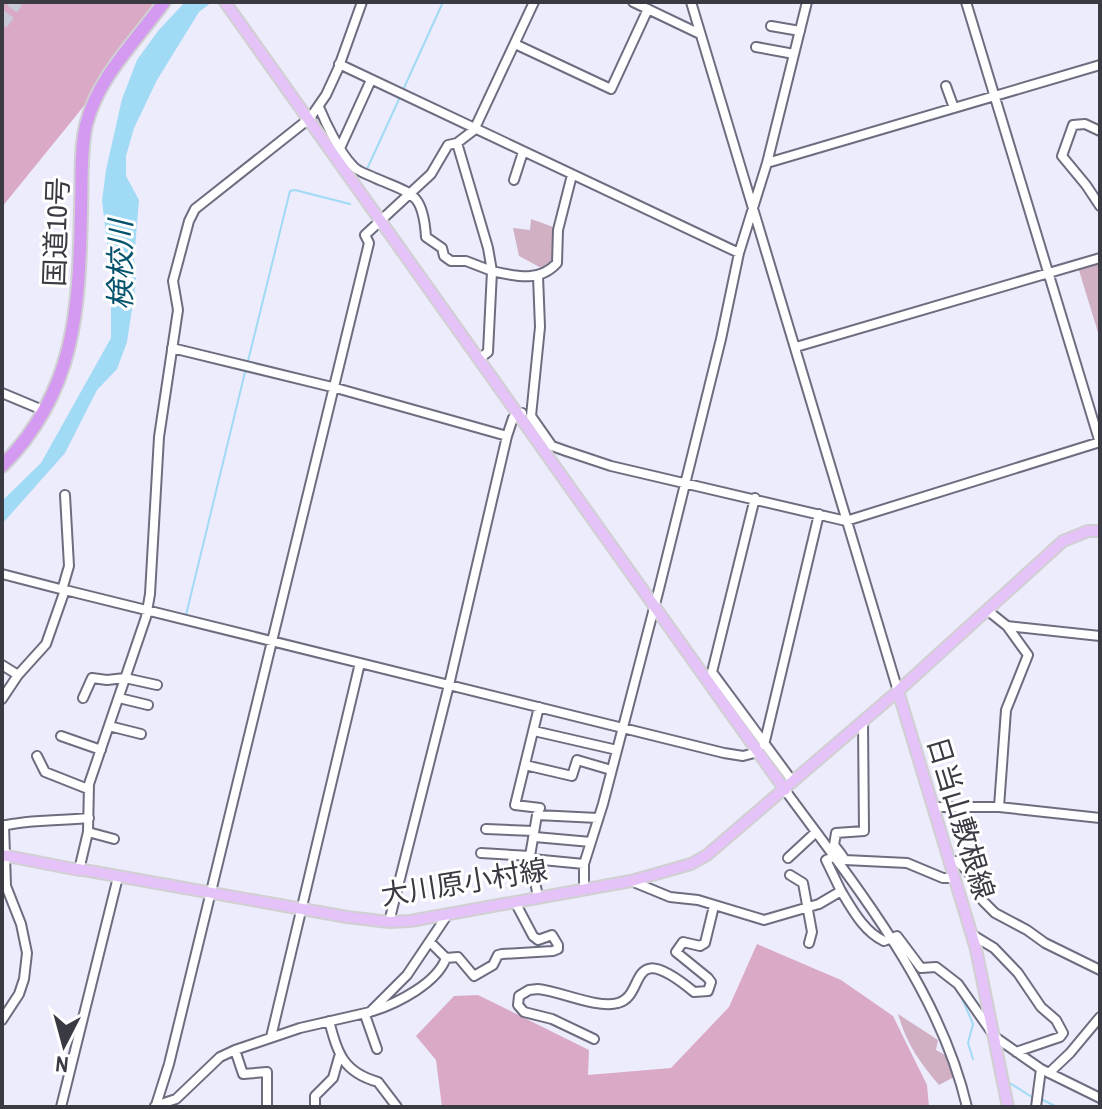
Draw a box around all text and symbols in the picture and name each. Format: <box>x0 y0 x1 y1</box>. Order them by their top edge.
street label: 国道10号 <box>35 177 77 287</box>
water label: 検校川 <box>100 217 140 310</box>
street label: 日当山敷根線 <box>918 732 1004 904</box>
street label: 大川原小村線 <box>378 850 550 914</box>
north arrow <box>24 1005 104 1085</box>
text: N <box>54 1049 70 1080</box>

